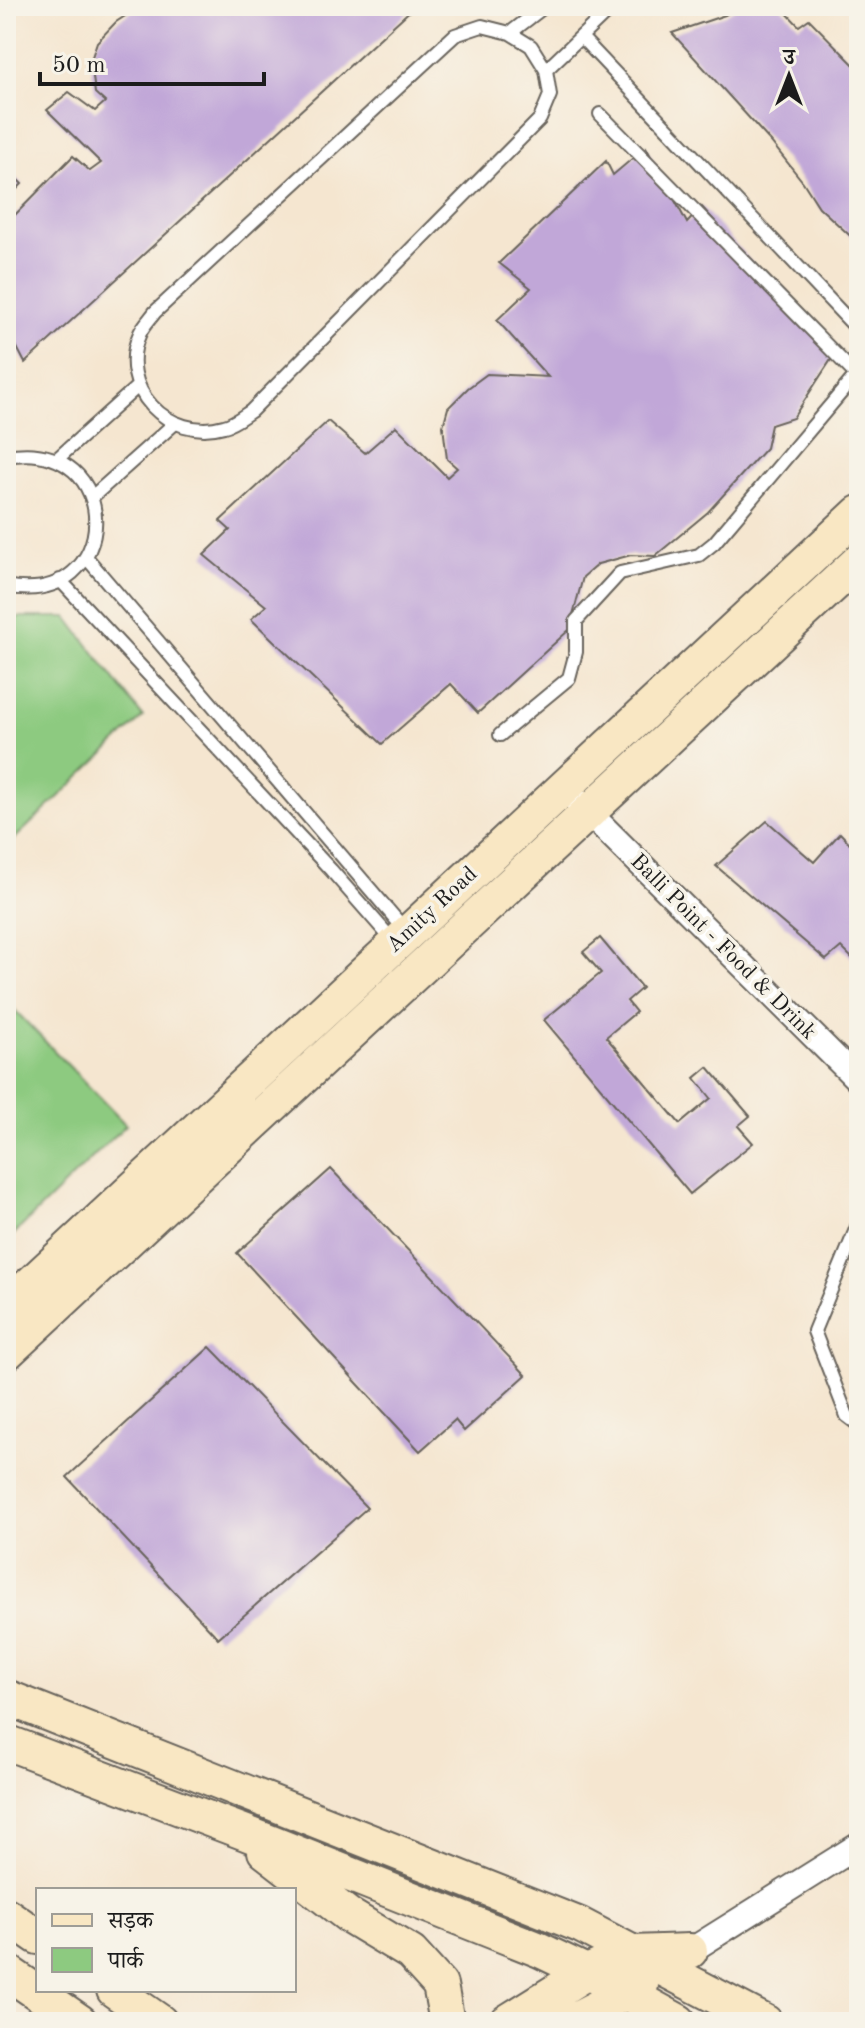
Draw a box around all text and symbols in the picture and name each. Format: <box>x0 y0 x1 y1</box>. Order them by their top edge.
scale bar <box>40 36 264 86</box>
north arrow <box>749 36 829 116</box>
text: उ <box>781 47 796 69</box>
text: 50 m <box>52 54 106 78</box>
street label: Balli Point - Food & Drink <box>626 850 820 1044</box>
street label: Amity Road <box>383 863 481 957</box>
legend <box>36 1888 296 1992</box>
text: सड़क <box>107 1910 155 1934</box>
text: पार्क <box>107 1946 145 1974</box>

